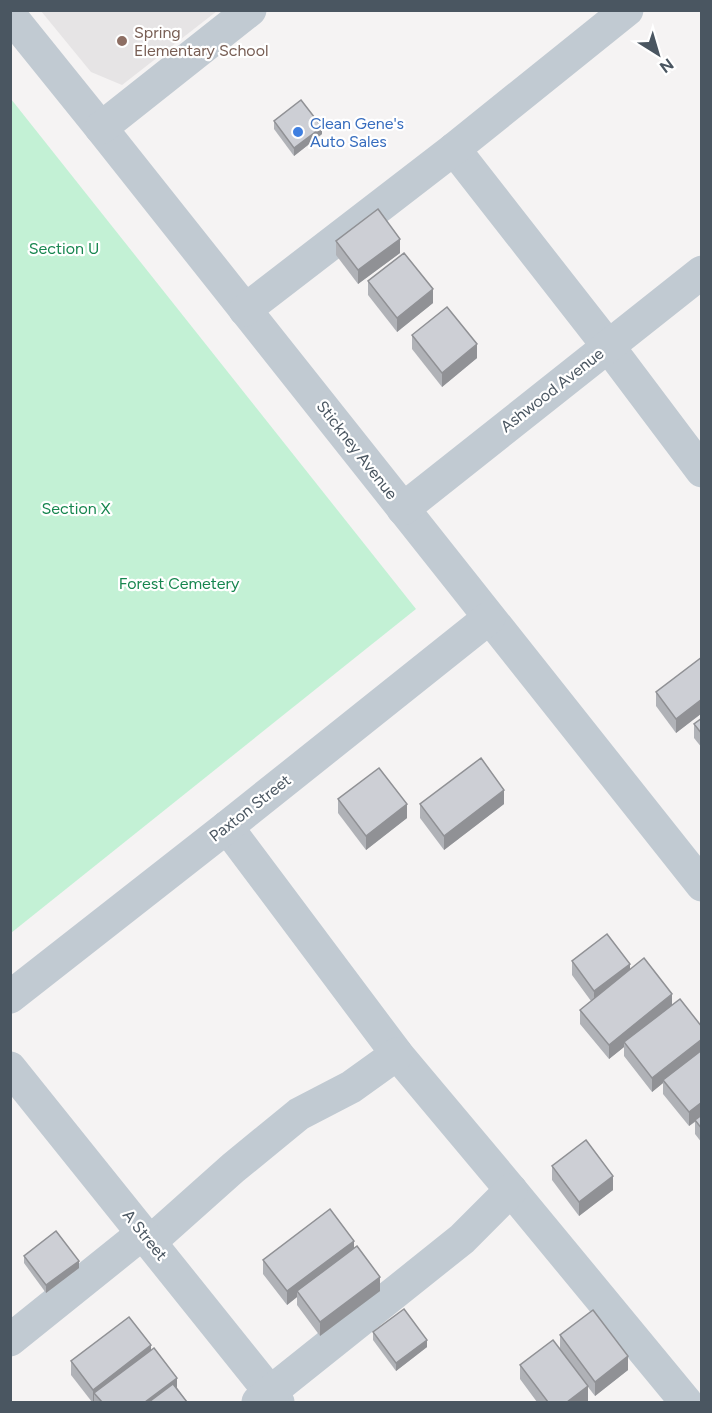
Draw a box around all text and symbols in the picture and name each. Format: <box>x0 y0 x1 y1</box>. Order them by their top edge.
place label: Spring Elementary School <box>134 23 268 60</box>
north arrow <box>628 24 688 84</box>
marker: Spring Elementary School <box>115 34 129 48</box>
text: N <box>656 54 677 77</box>
place label: Clean Gene's Auto Sales <box>310 114 404 151</box>
marker: Clean Gene's Auto Sales <box>291 125 305 139</box>
park label: Section U <box>29 239 99 258</box>
street label: Ashwood Avenue <box>497 344 607 436</box>
street label: Stickney Avenue <box>313 397 402 503</box>
park label: Section X <box>42 499 111 518</box>
park label: Forest Cemetery <box>119 574 240 593</box>
street label: Paxton Street <box>206 770 294 846</box>
street label: A Street <box>119 1206 171 1264</box>

